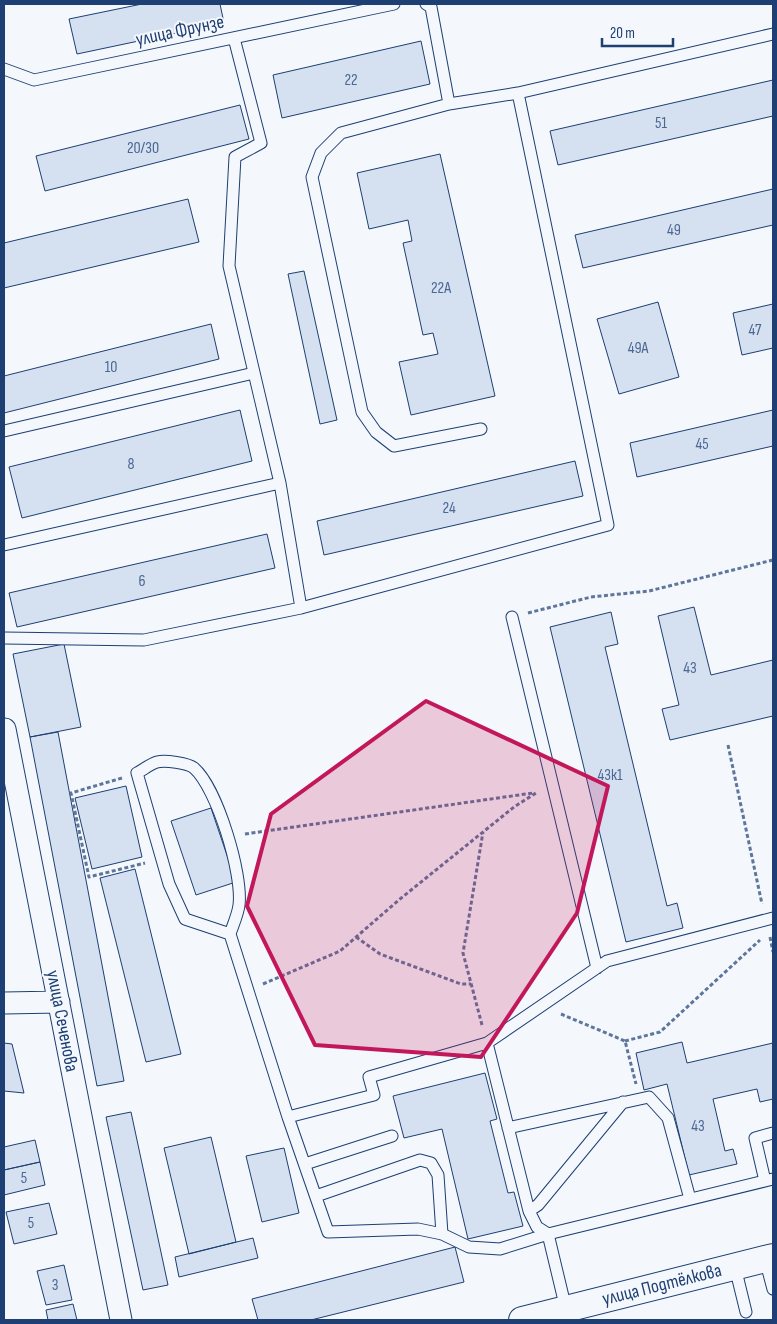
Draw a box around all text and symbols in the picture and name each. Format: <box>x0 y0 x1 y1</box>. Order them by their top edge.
street label: улица Фрунзе <box>134 10 226 52</box>
scale bar <box>602 15 673 47</box>
text: 20 m <box>610 24 635 43</box>
house number: 22 <box>344 71 358 90</box>
house number: 51 <box>655 114 667 133</box>
house number: 20/30 <box>127 139 159 158</box>
house number: 49 <box>667 221 681 240</box>
house number: 22А <box>431 279 451 298</box>
house number: 47 <box>749 321 762 340</box>
house number: 49А <box>628 339 648 358</box>
house number: 10 <box>105 358 117 377</box>
house number: 45 <box>695 435 709 454</box>
house number: 8 <box>127 455 135 474</box>
house number: 24 <box>442 499 456 518</box>
house number: 6 <box>138 572 146 591</box>
house number: 43 <box>683 659 697 678</box>
house number: 43к1 <box>597 766 623 785</box>
street label: улица Сеченова <box>41 968 83 1074</box>
house number: 43 <box>691 1117 705 1136</box>
house number: 5 <box>21 1169 27 1188</box>
house number: 5 <box>28 1214 34 1233</box>
street label: улица Подтёлкова <box>600 1259 724 1311</box>
house number: 3 <box>52 1276 58 1295</box>

